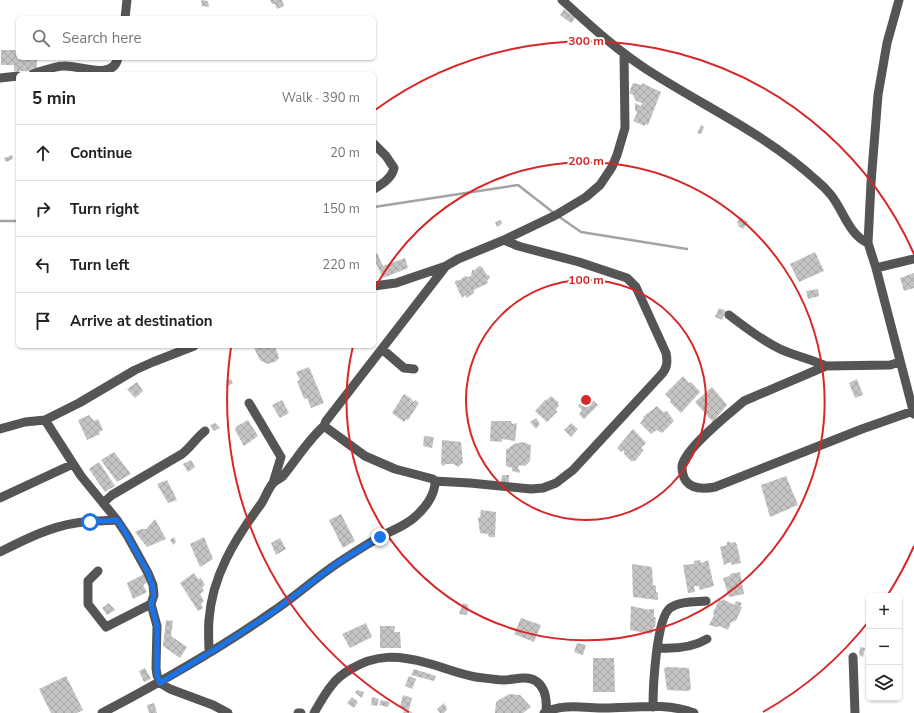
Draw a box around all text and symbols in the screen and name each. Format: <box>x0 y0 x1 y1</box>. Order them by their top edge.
search box <box>16 16 376 60</box>
icon: search <box>30 27 52 49</box>
text: Search here <box>62 28 142 48</box>
text: 300 m <box>568 33 604 49</box>
text: 5 min <box>32 87 76 110</box>
text: Walk · 390 m <box>282 89 360 107</box>
icon: ahead <box>32 142 54 164</box>
text: Continue <box>70 143 132 163</box>
text: 20 m <box>330 144 360 162</box>
text: 200 m <box>568 153 604 169</box>
icon: right <box>32 198 54 220</box>
text: Turn right <box>70 199 139 219</box>
text: 150 m <box>322 200 360 218</box>
icon: left <box>32 254 54 276</box>
text: Turn left <box>70 255 129 275</box>
text: 220 m <box>322 256 360 274</box>
text: 100 m <box>568 272 604 288</box>
icon: arrive <box>32 310 54 332</box>
text: Arrive at destination <box>70 311 213 331</box>
centre of rings <box>579 393 593 407</box>
route start <box>81 513 99 531</box>
route end <box>371 528 389 546</box>
map controls <box>866 593 902 701</box>
button: + <box>866 593 902 629</box>
button: − <box>866 629 902 665</box>
button: layers <box>866 665 902 701</box>

